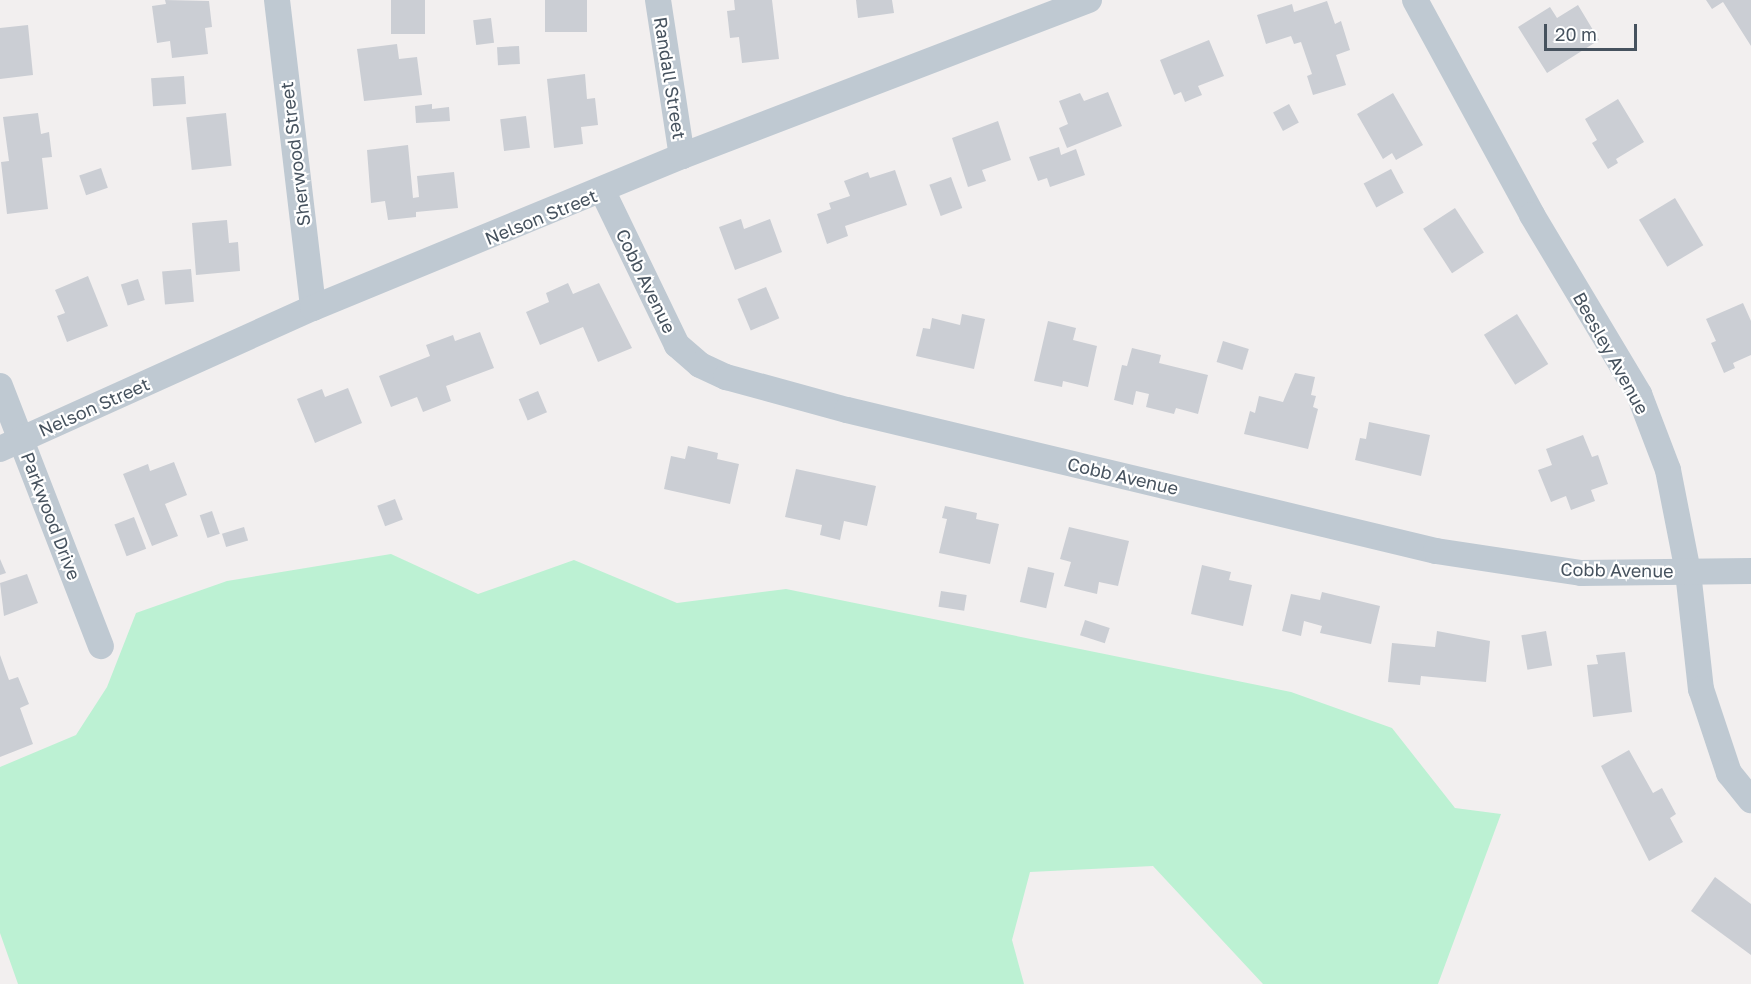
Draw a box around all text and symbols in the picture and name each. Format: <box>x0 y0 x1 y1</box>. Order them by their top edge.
scale bar <box>1547 12 1640 50</box>
street label: Randall Street <box>650 15 690 141</box>
text: 20 m <box>1555 23 1597 45</box>
street label: Sherwood Street <box>275 81 315 227</box>
street label: Nelson Street <box>482 185 600 249</box>
street label: Cobb Avenue <box>611 225 681 337</box>
street label: Beesley Avenue <box>1569 288 1653 418</box>
street label: Nelson Street <box>35 373 153 441</box>
street label: Parkwood Drive <box>17 449 85 583</box>
street label: Cobb Avenue <box>1065 453 1181 499</box>
street label: Cobb Avenue <box>1560 558 1674 582</box>

